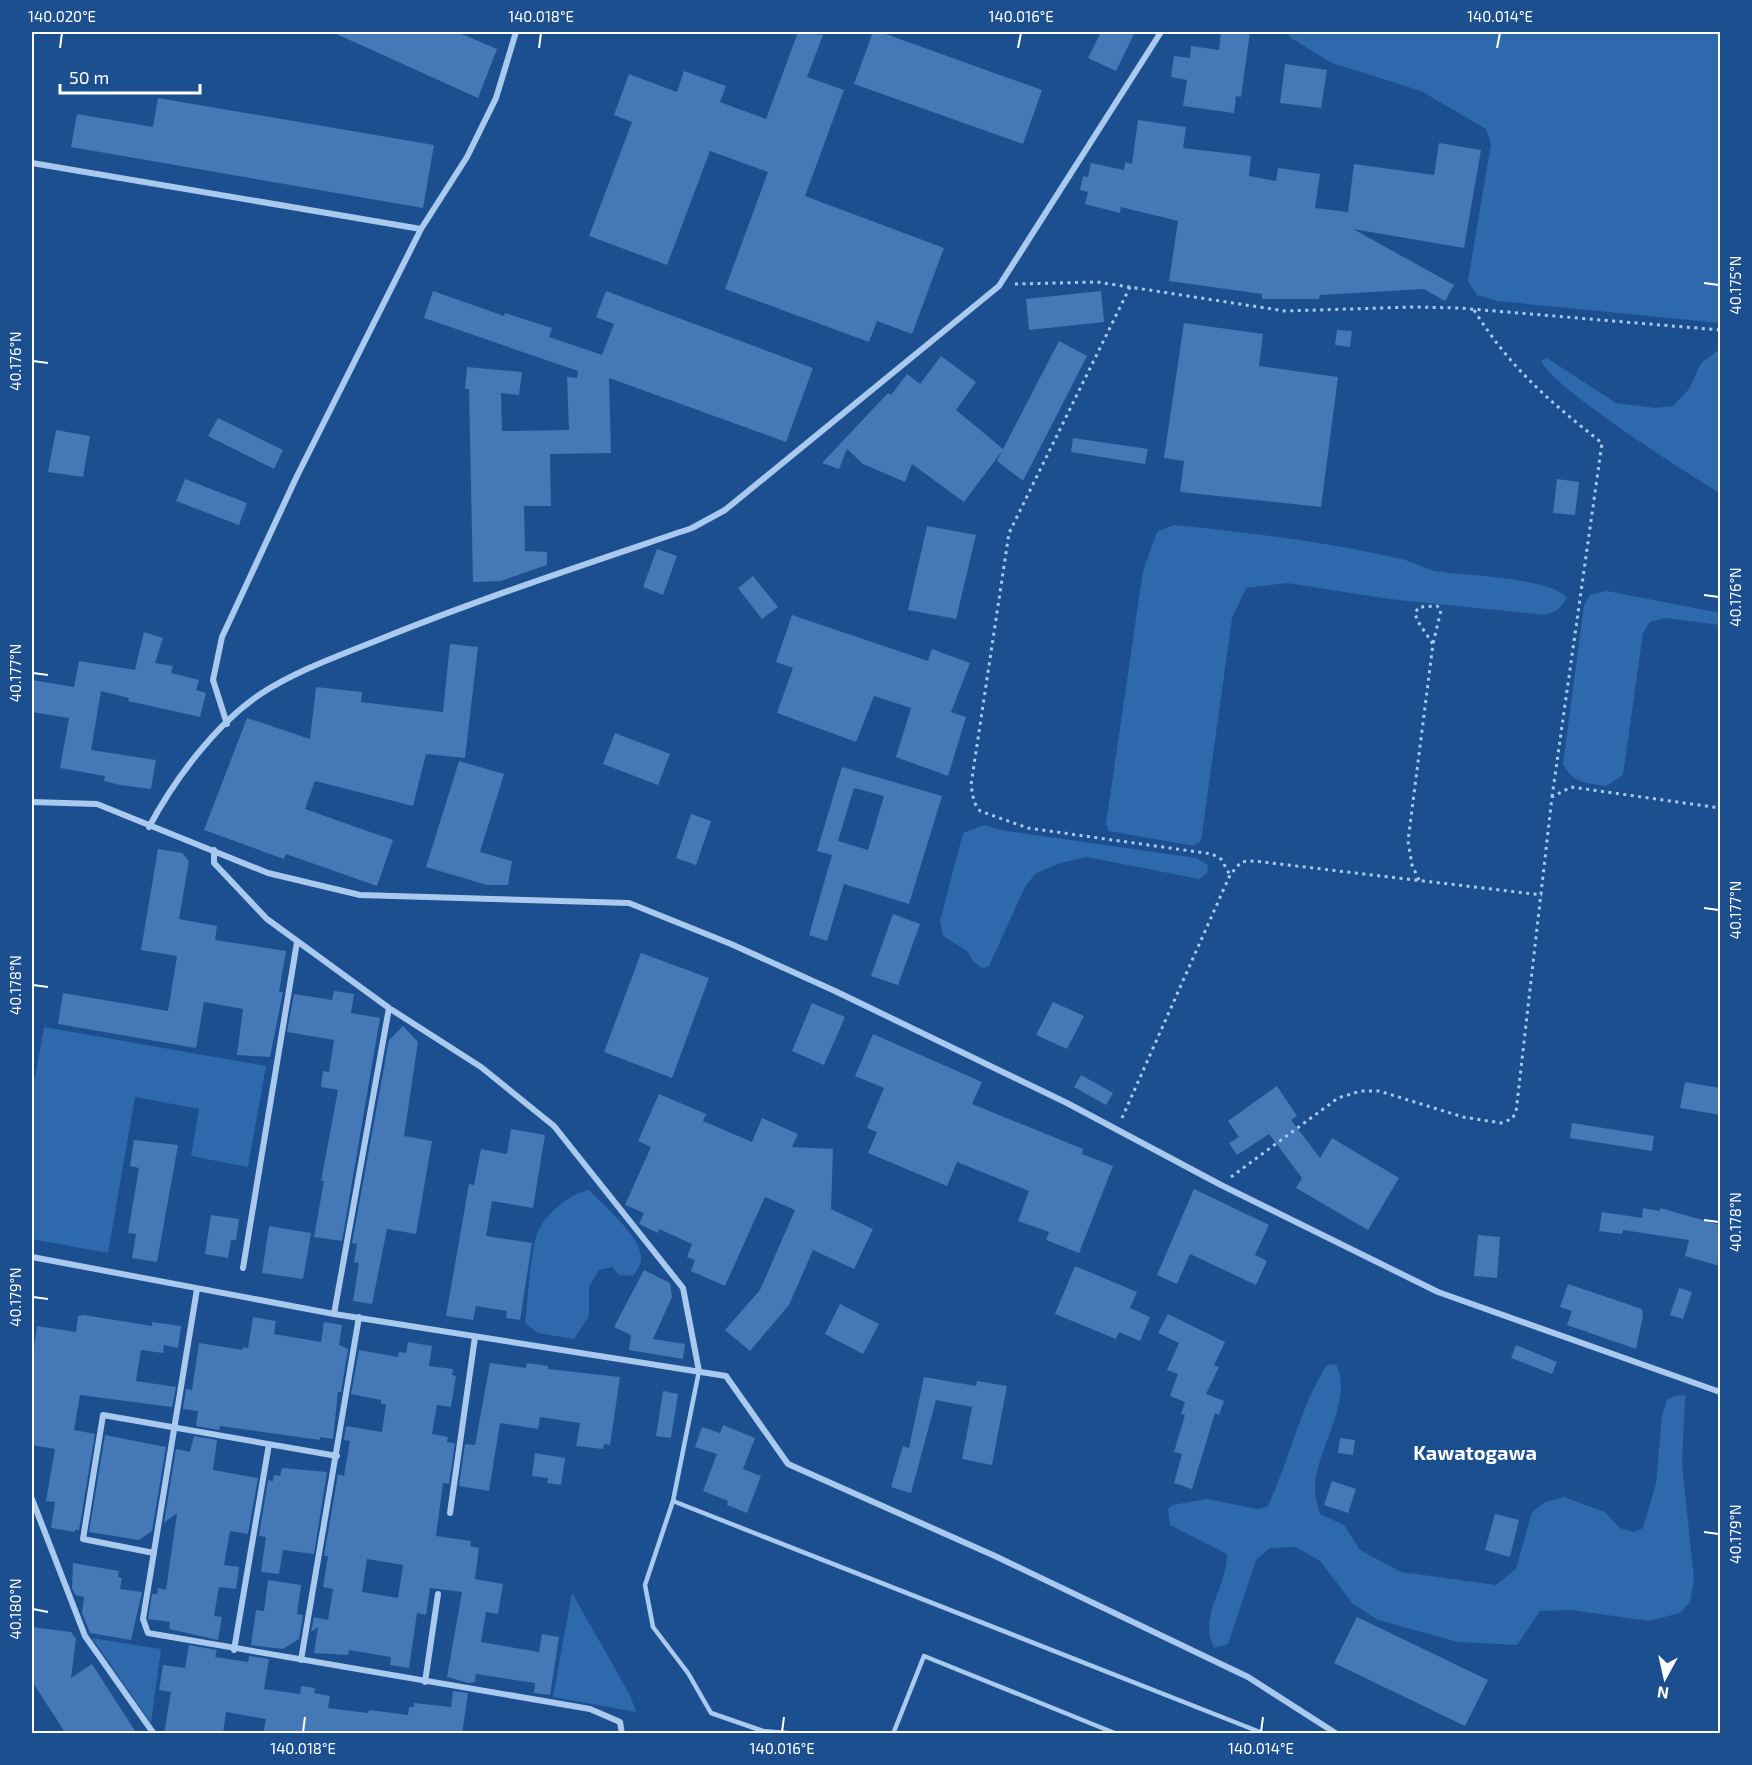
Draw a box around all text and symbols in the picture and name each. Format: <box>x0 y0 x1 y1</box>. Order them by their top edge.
text: 140.020°E <box>28 7 96 25</box>
text: 140.018°E <box>508 7 574 25</box>
text: 140.016°E <box>988 7 1054 25</box>
text: 140.014°E <box>1467 7 1533 25</box>
scale bar <box>60 57 200 95</box>
text: 50 m <box>69 66 109 88</box>
text: 40.175°N <box>1726 256 1744 314</box>
text: 40.176°N <box>6 331 24 391</box>
text: 40.176°N <box>1726 567 1744 627</box>
text: 40.177°N <box>6 644 24 702</box>
text: 40.177°N <box>1726 881 1744 939</box>
text: 40.178°N <box>6 955 24 1015</box>
text: 40.178°N <box>1726 1192 1744 1252</box>
text: 40.179°N <box>6 1267 24 1327</box>
district label: Kawatogawa <box>1413 1440 1537 1464</box>
text: 40.179°N <box>1726 1504 1744 1564</box>
text: 40.180°N <box>6 1578 24 1640</box>
north arrow <box>1635 1648 1695 1708</box>
text: N <box>1656 1683 1670 1704</box>
text: 140.018°E <box>270 1739 336 1757</box>
text: 140.016°E <box>749 1739 815 1757</box>
text: 140.014°E <box>1228 1739 1294 1757</box>

